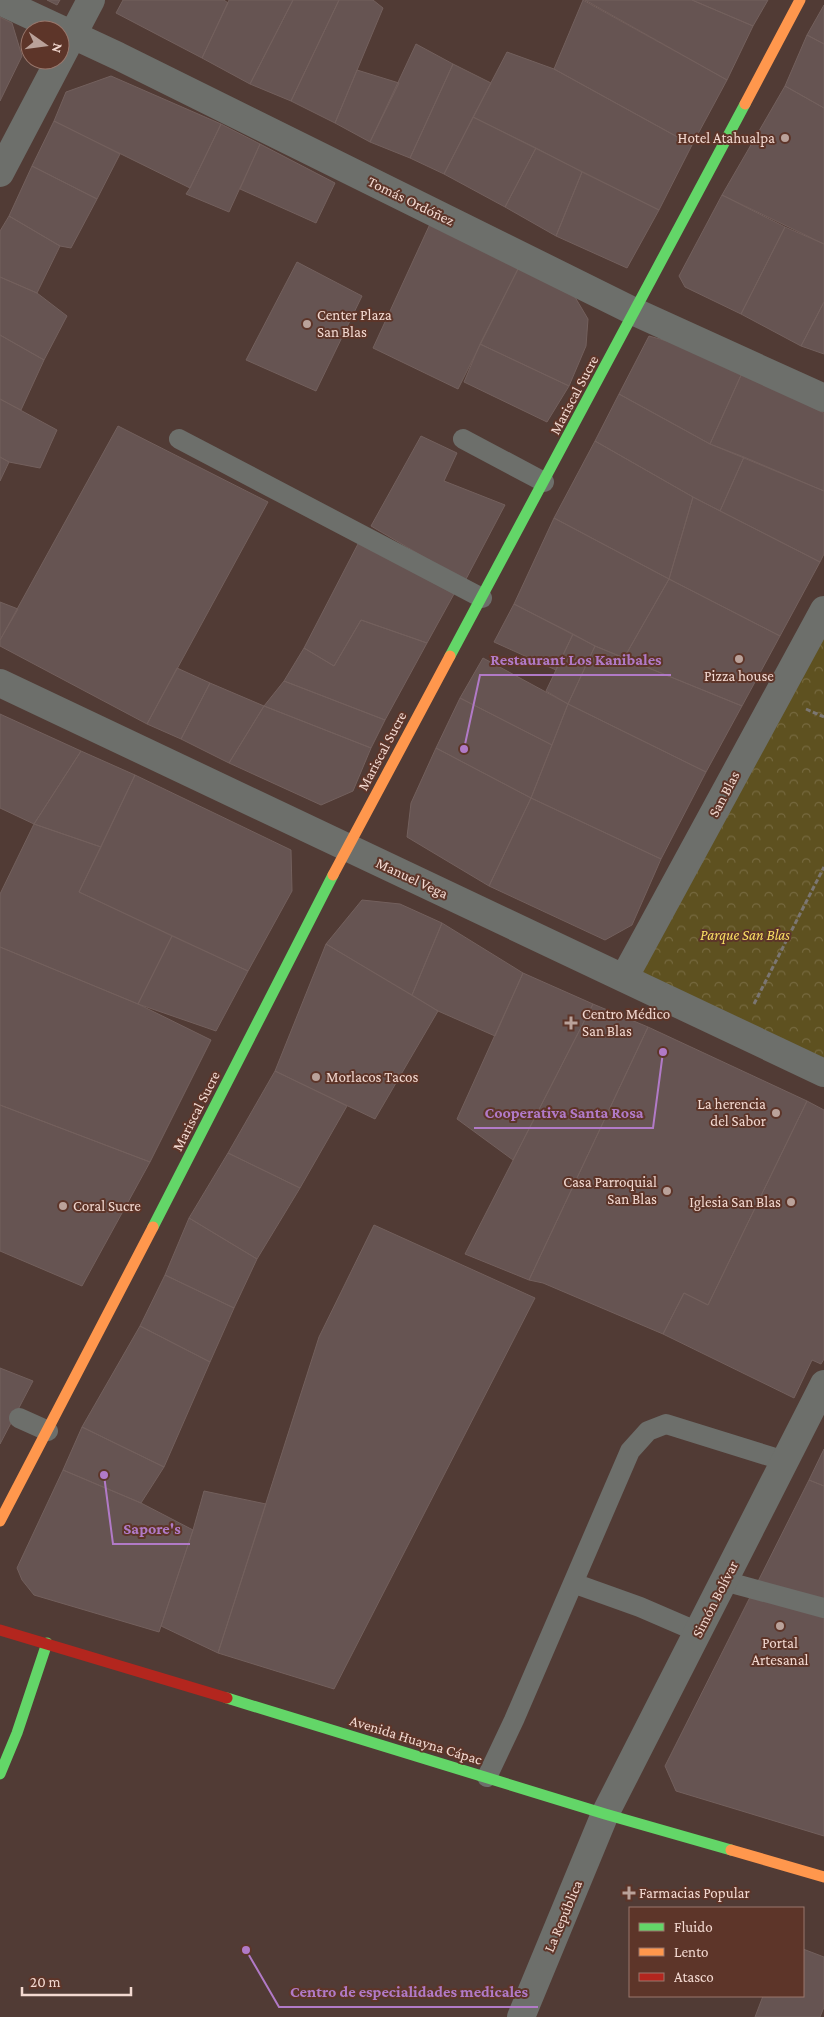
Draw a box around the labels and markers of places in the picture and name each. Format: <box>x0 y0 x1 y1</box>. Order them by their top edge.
place label: Hotel Atahualpa <box>678 130 775 147</box>
marker: Hotel Atahualpa <box>779 132 791 144</box>
place label: Center Plaza San Blas <box>317 307 392 340</box>
marker: Center Plaza San Blas <box>301 318 313 330</box>
callout: Restaurant Los Kanibales <box>480 644 671 675</box>
marker: Pizza house <box>733 653 745 665</box>
place label: Pizza house <box>704 668 774 684</box>
place label: Centro Médico San Blas <box>582 1006 670 1039</box>
marker: Centro Médico San Blas <box>564 1016 578 1030</box>
place label: Morlacos Tacos <box>326 1069 418 1085</box>
marker: Morlacos Tacos <box>310 1071 322 1083</box>
place label: La herencia del Sabor <box>697 1096 767 1129</box>
callout: Cooperativa Santa Rosa <box>474 1097 653 1128</box>
marker: La herencia del Sabor <box>770 1107 782 1119</box>
place label: Casa Parroquial San Blas <box>563 1174 657 1207</box>
marker: Casa Parroquial San Blas <box>661 1185 673 1197</box>
place label: Iglesia San Blas <box>689 1194 781 1211</box>
marker: Iglesia San Blas <box>785 1196 797 1208</box>
place label: Coral Sucre <box>73 1198 141 1214</box>
marker: Coral Sucre <box>57 1200 69 1212</box>
callout: Sapore's <box>113 1513 190 1544</box>
marker: Portal Artesanal <box>774 1620 786 1632</box>
place label: Portal Artesanal <box>751 1635 809 1668</box>
place label: Farmacias Popular <box>639 1885 751 1902</box>
marker: Farmacias Popular <box>623 1887 635 1899</box>
callout: Centro de especialidades medicales <box>279 1976 538 2007</box>

